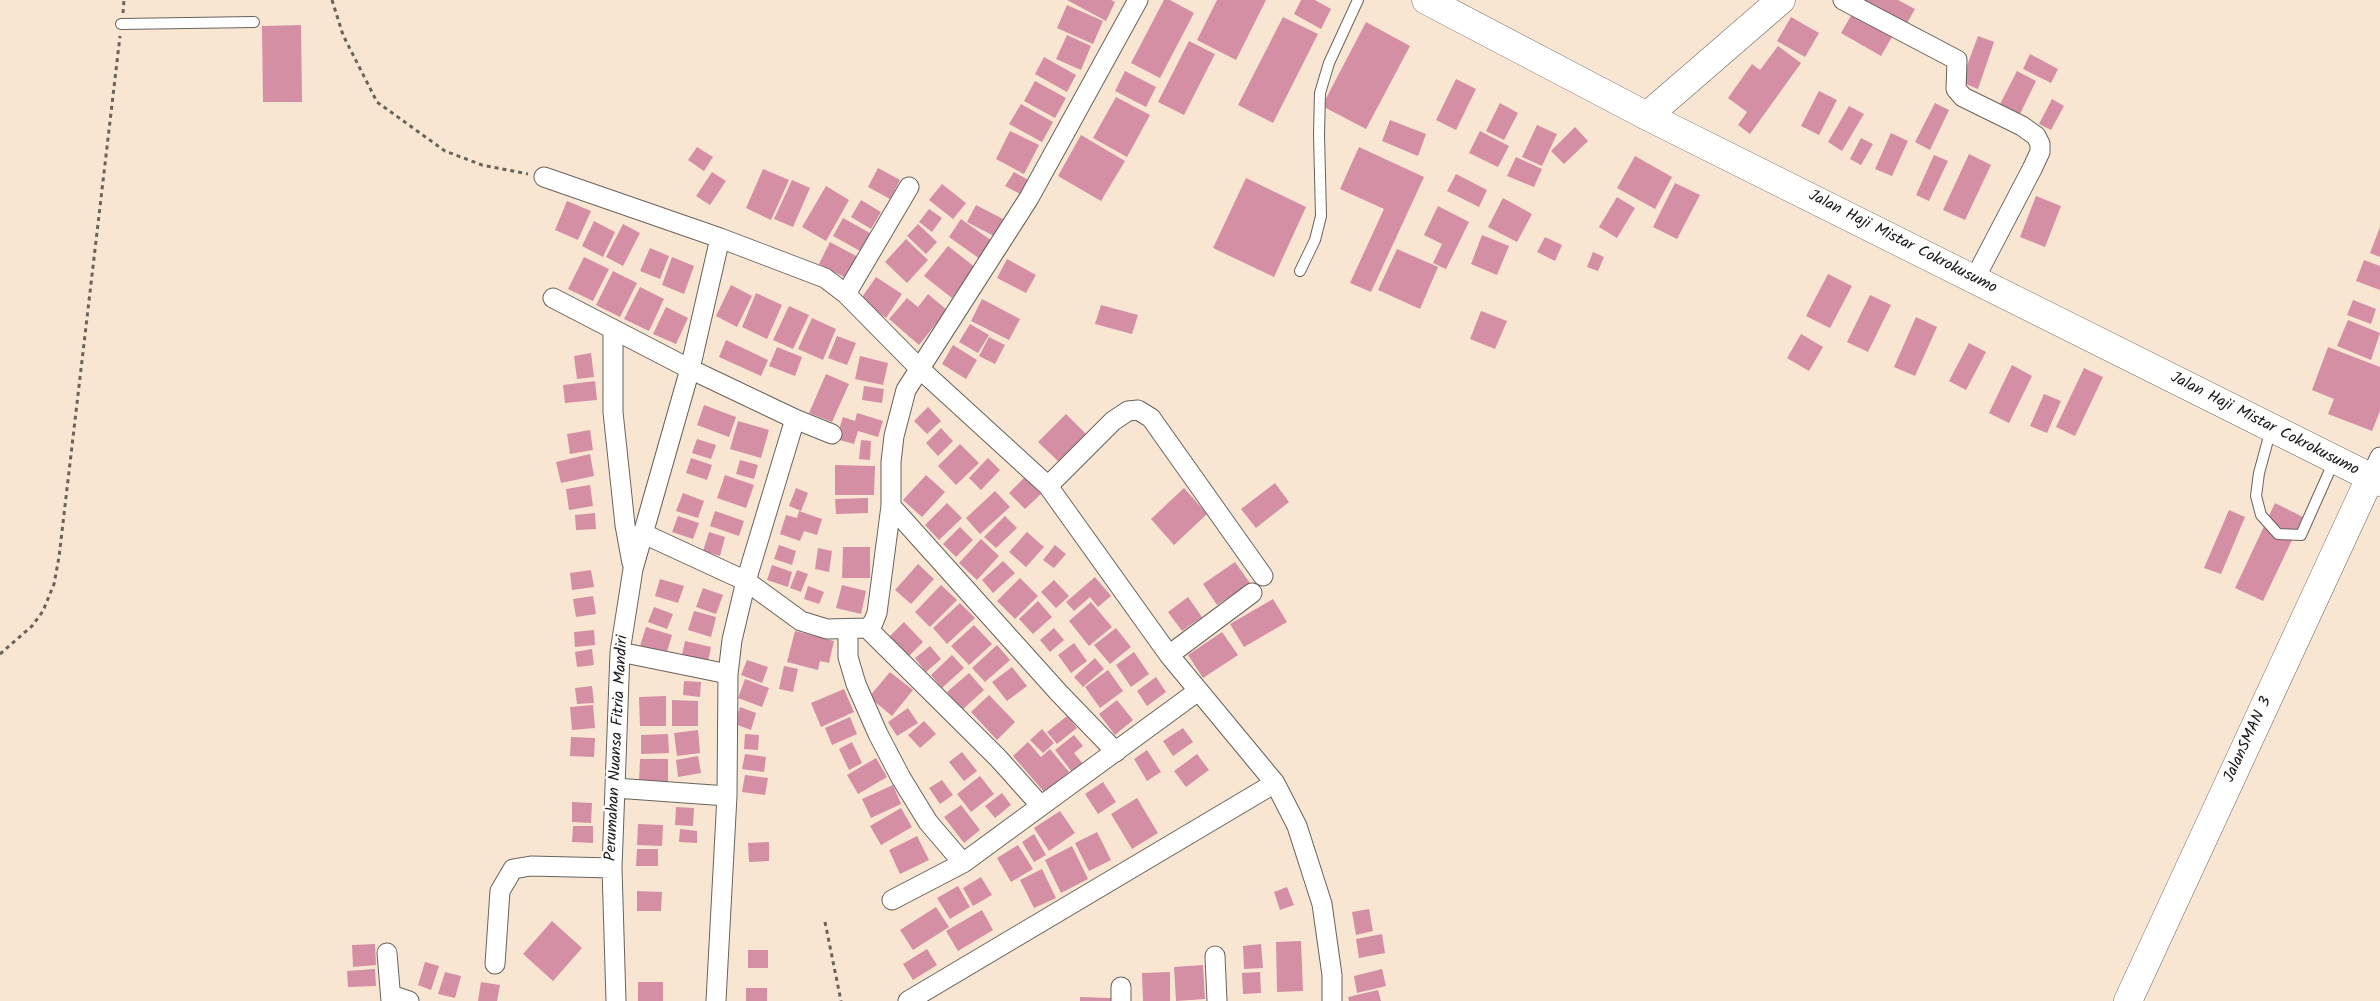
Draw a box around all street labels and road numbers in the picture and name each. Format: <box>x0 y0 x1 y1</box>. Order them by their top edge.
street label: Jalan Haji Mistar Cokrokusumo <box>1804 187 2000 299</box>
street label: Jalan Haji Mistar Cokrokusumo <box>2166 369 2362 481</box>
street label: Perumahan Nuansa Fitria Mandiri <box>602 634 634 862</box>
street label: JalanSMAN 3 <box>2221 694 2277 786</box>

